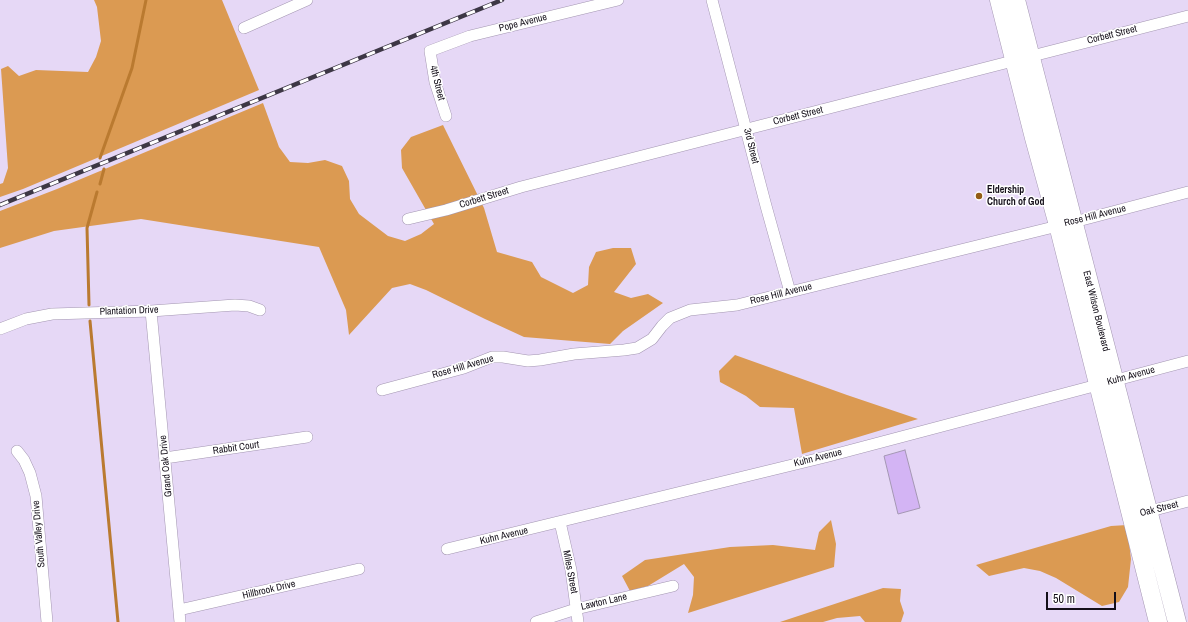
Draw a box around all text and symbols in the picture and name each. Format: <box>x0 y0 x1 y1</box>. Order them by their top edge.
street label: Pope Avenue <box>498 11 548 35</box>
street label: Corbett Street <box>1086 23 1138 47</box>
street label: 4th Street <box>427 64 447 102</box>
street label: Corbett Street <box>772 104 824 128</box>
street label: 3rd Street <box>741 127 761 165</box>
place label: Eldership Church of God <box>987 184 1044 208</box>
street label: Corbett Street <box>458 185 510 211</box>
marker: Eldership Church of God <box>974 191 984 201</box>
street label: Rose Hill Avenue <box>1063 203 1127 229</box>
street label: East Wilson Boulevard <box>1080 269 1112 353</box>
street label: Rose Hill Avenue <box>749 281 813 307</box>
street label: Plantation Drive <box>99 304 159 318</box>
street label: Rose Hill Avenue <box>431 353 495 381</box>
street label: Kuhn Avenue <box>1106 364 1156 388</box>
street label: Grand Oak Drive <box>157 435 175 497</box>
street label: Rabbit Court <box>212 439 260 457</box>
street label: Kuhn Avenue <box>793 446 843 470</box>
street label: Oak Street <box>1139 498 1179 520</box>
street label: South Valley Drive <box>30 500 48 568</box>
street label: Kuhn Avenue <box>479 525 529 547</box>
street label: Miles Street <box>560 549 580 595</box>
street label: Hillbrook Drive <box>241 578 297 602</box>
scale bar <box>1048 584 1118 610</box>
street label: Lawton Lane <box>580 591 628 613</box>
text: 50 m <box>1053 591 1075 607</box>

